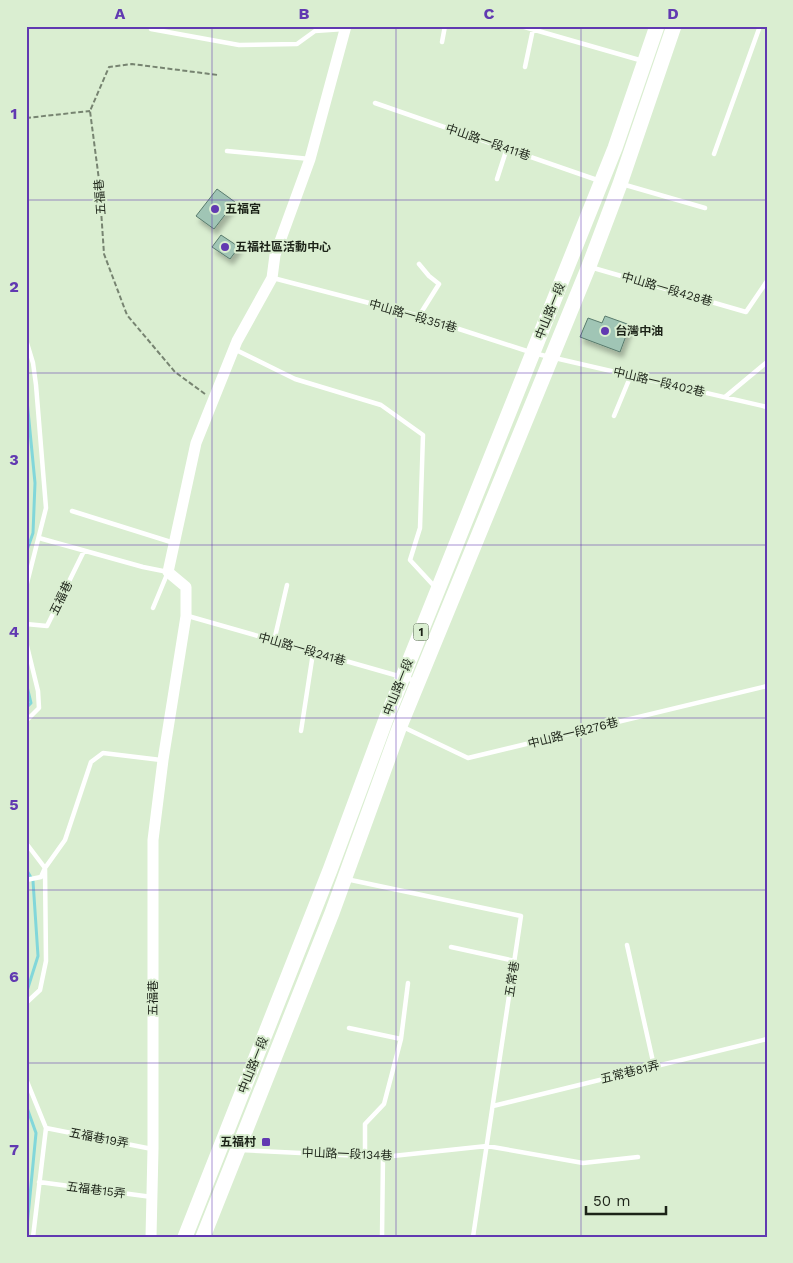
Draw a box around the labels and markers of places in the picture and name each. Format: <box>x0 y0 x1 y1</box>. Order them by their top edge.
place label: 五福宮 <box>225 202 261 216</box>
marker: 五福宮 <box>209 203 221 215</box>
place label: 五福社區活動中心 <box>235 240 331 254</box>
marker: 五福社區活動中心 <box>219 241 231 253</box>
place label: 台灣中油 <box>615 324 663 338</box>
marker: 台灣中油 <box>599 325 611 337</box>
place label: 五福村 <box>220 1135 256 1149</box>
marker: 五福村 <box>260 1136 272 1148</box>

